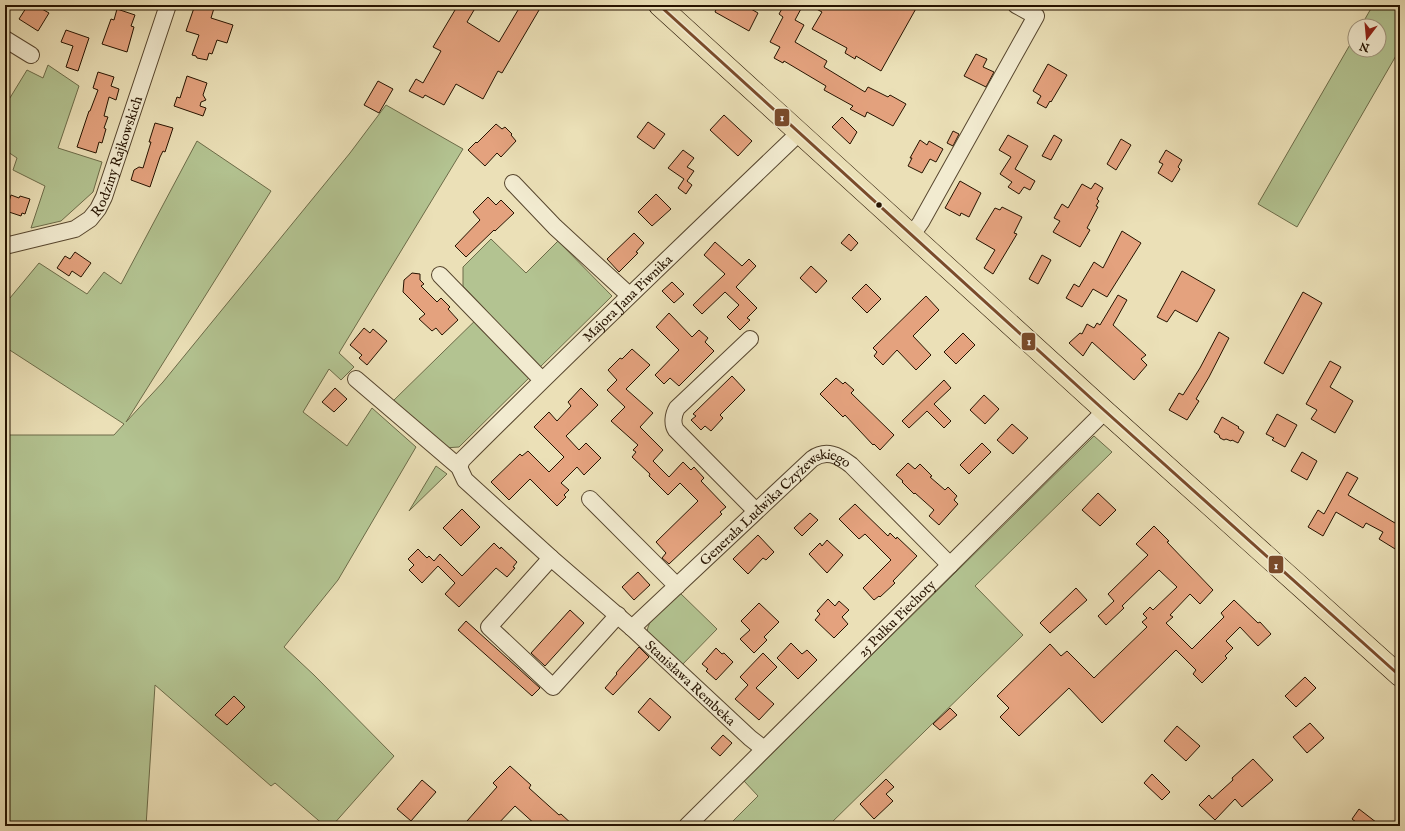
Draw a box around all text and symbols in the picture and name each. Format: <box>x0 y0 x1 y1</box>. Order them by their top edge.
north arrow <box>1347 18 1387 58</box>
text: N <box>1358 38 1372 55</box>
street label: Rodziny Rajkowskich <box>87 93 147 221</box>
line badge: 1 <box>774 108 790 127</box>
text: 1 <box>780 111 784 125</box>
unlabelled marker <box>874 200 884 210</box>
street label: Majora Jana Piwnika <box>579 250 677 346</box>
line badge: 1 <box>1021 332 1036 351</box>
text: 1 <box>1027 335 1031 349</box>
street label: Generała Ludwika Czyżewskiego <box>696 446 855 570</box>
line badge: 1 <box>1268 555 1284 574</box>
text: 1 <box>1274 559 1278 573</box>
street label: 25 Pułku Piechoty <box>854 576 940 661</box>
street label: Stanisława Rembeka <box>641 637 740 731</box>

